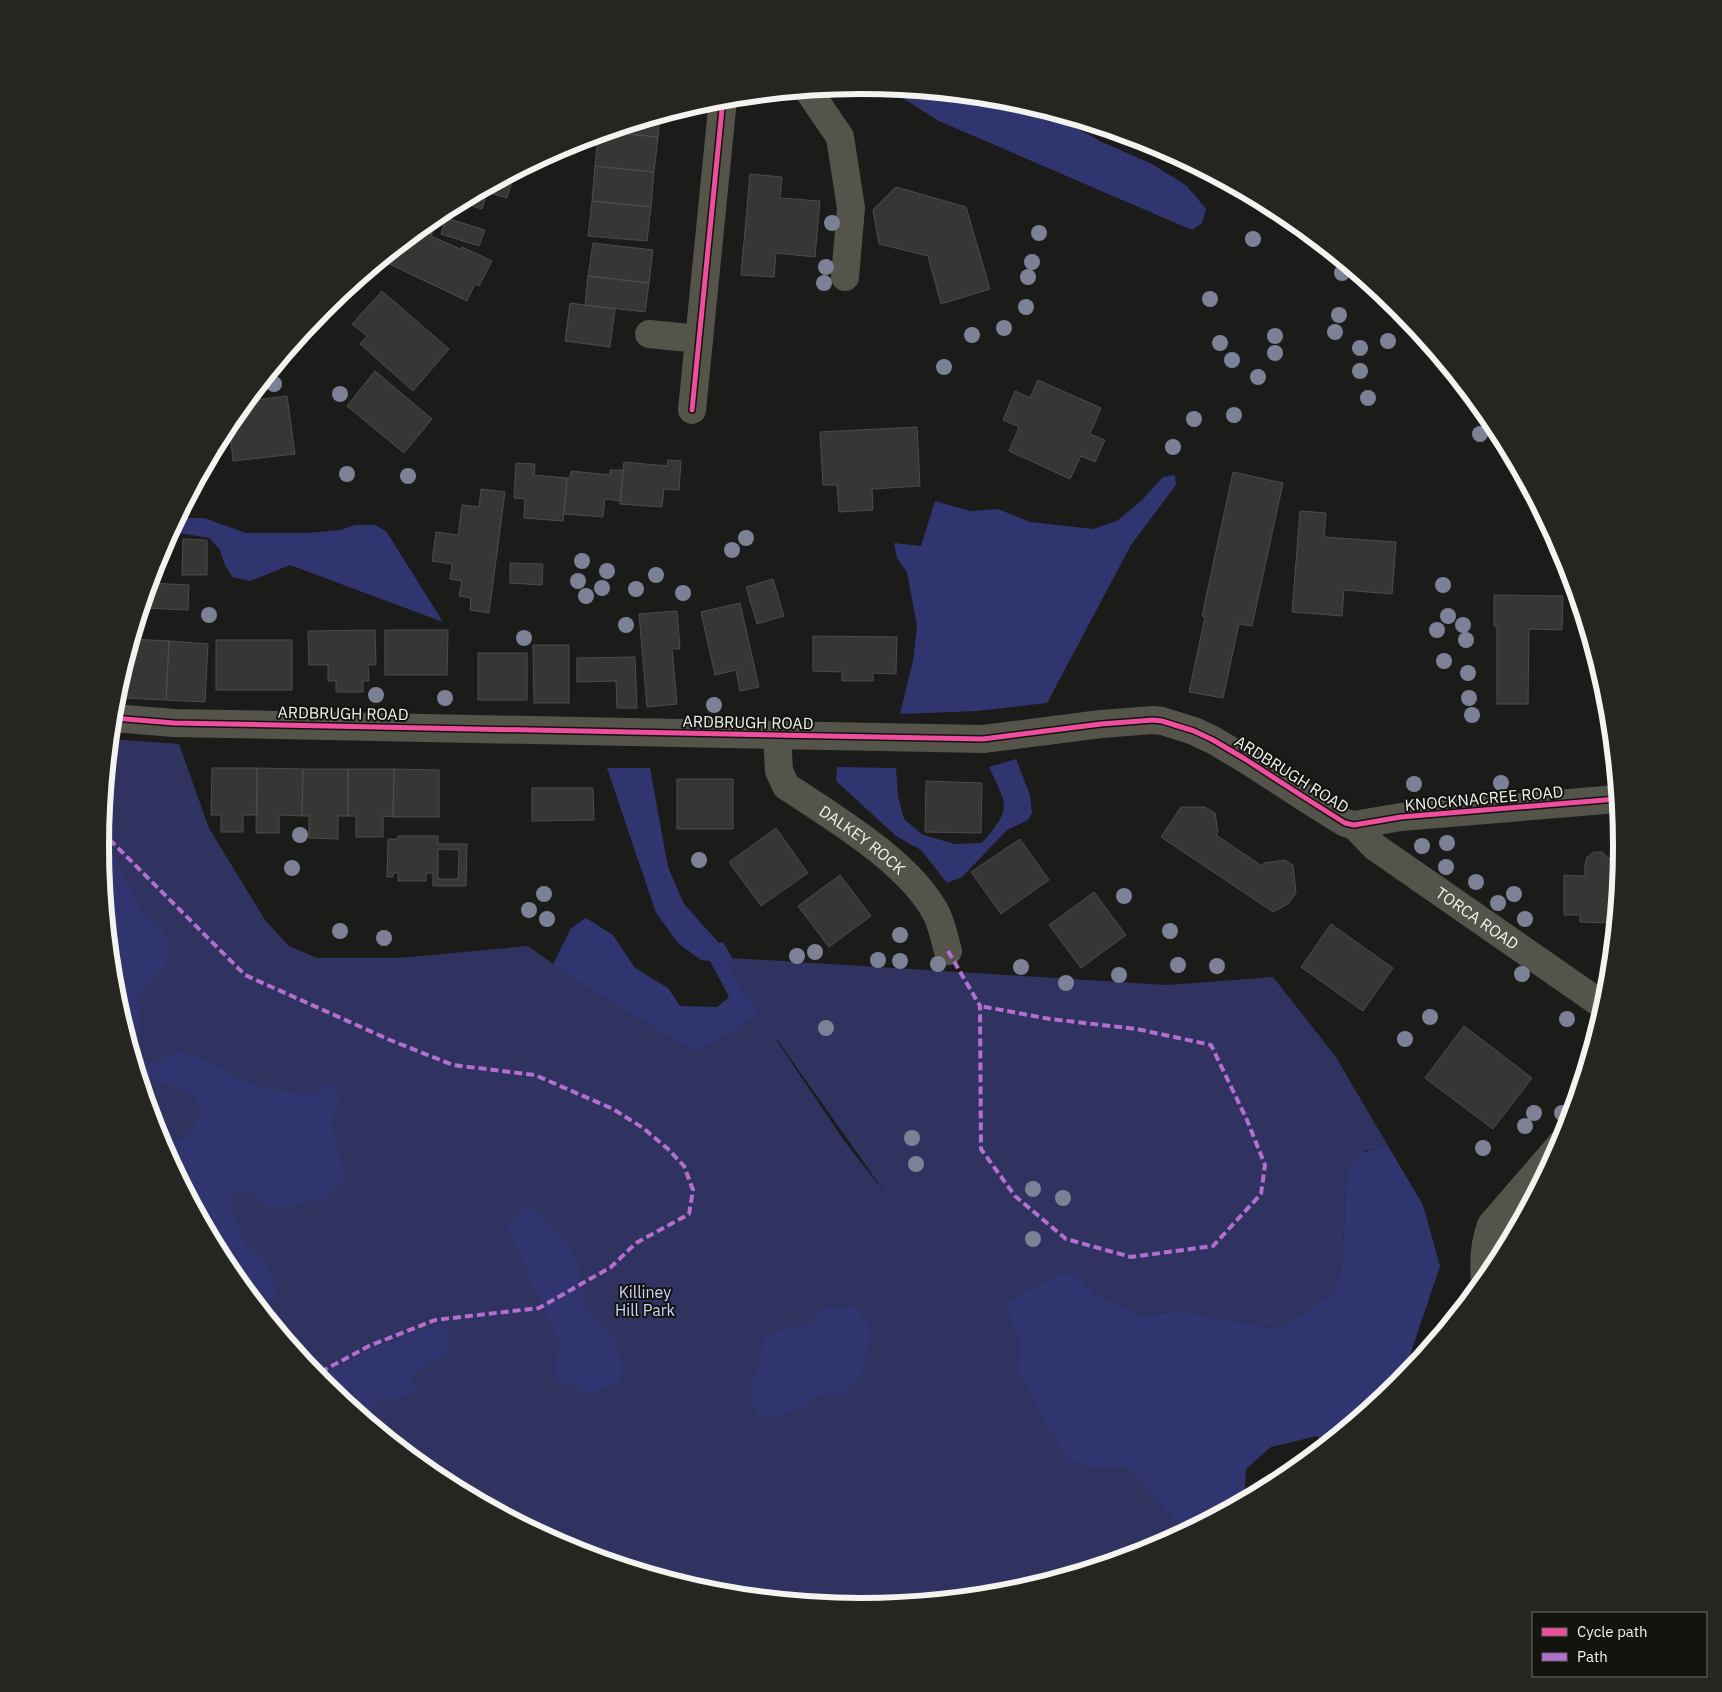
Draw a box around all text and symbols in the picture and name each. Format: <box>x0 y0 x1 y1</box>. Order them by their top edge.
street label: ARDBRUGH ROAD <box>277 702 409 724</box>
street label: ARDBRUGH ROAD <box>682 711 814 733</box>
street label: ARDBRUGH ROAD <box>1231 731 1353 817</box>
street label: KNOCKNACREE ROAD <box>1404 781 1564 815</box>
street label: DALKEY ROCK <box>816 801 910 879</box>
street label: TORCA ROAD <box>1432 882 1523 954</box>
park label: Killiney Hill Park <box>615 1282 676 1320</box>
legend <box>1532 1612 1707 1677</box>
text: Cycle path <box>1577 1622 1648 1641</box>
text: Path <box>1577 1647 1608 1666</box>

